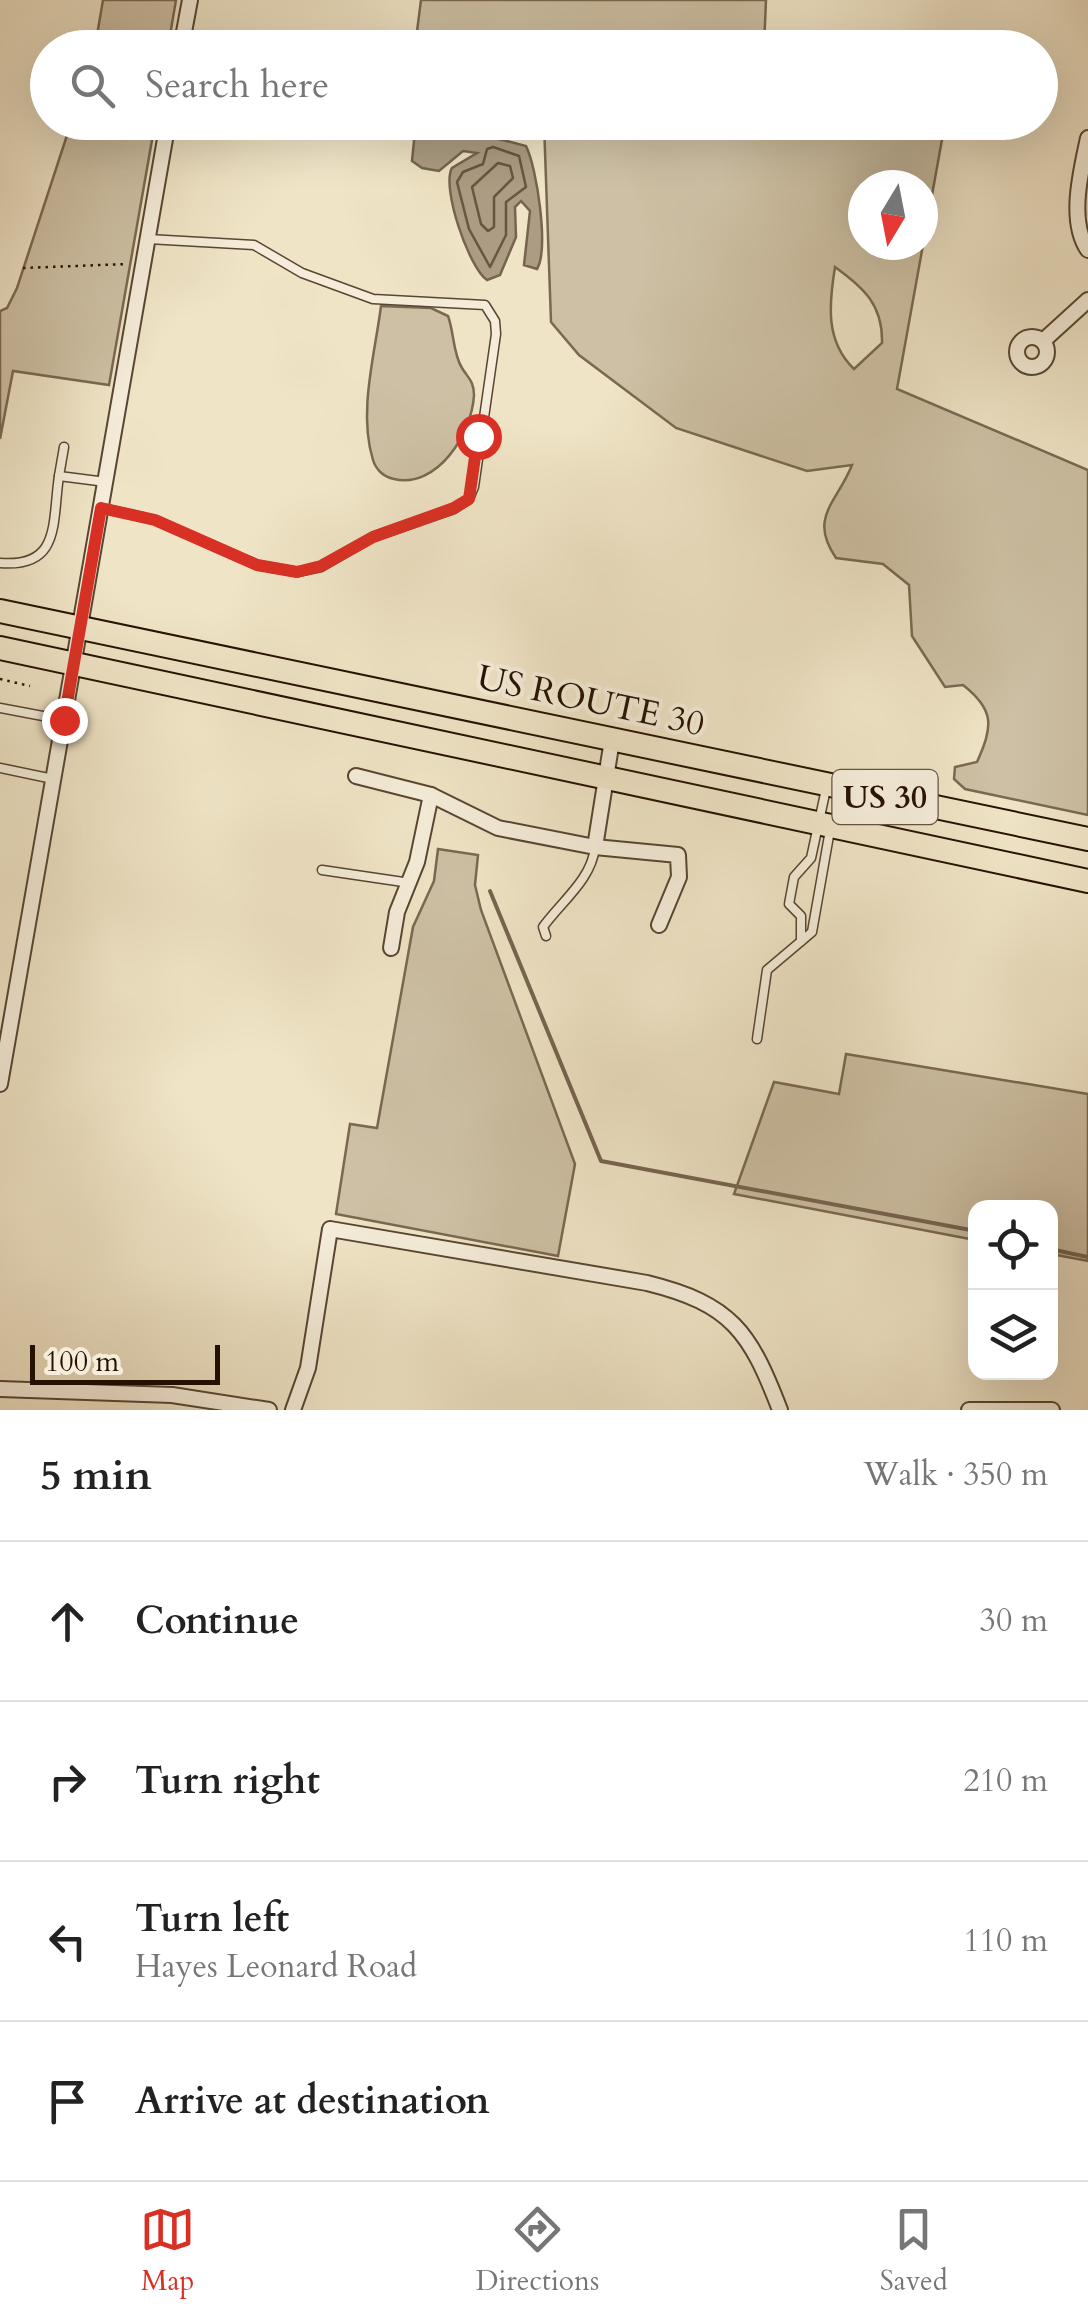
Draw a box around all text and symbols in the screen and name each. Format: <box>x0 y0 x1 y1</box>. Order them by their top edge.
search box <box>30 30 1058 140</box>
icon: search <box>65 58 120 113</box>
text: Search here <box>145 59 329 111</box>
north arrow <box>848 170 938 260</box>
route start <box>456 414 502 460</box>
street label: US ROUTE 30 <box>473 653 709 748</box>
route end <box>42 698 88 744</box>
road number: US 30 <box>832 770 938 824</box>
map controls <box>968 1200 1058 1380</box>
button: locate <box>968 1200 1058 1290</box>
button: layers <box>968 1290 1058 1380</box>
scale bar <box>30 1340 220 1384</box>
text: 100 m <box>45 1343 119 1381</box>
text: 5 min <box>40 1447 152 1504</box>
text: Walk · 350 m <box>863 1453 1048 1497</box>
icon: ahead <box>40 1594 95 1649</box>
text: Continue <box>135 1595 299 1647</box>
text: 30 m <box>980 1599 1048 1643</box>
icon: right <box>40 1754 95 1809</box>
text: Turn right <box>135 1755 320 1807</box>
text: 210 m <box>963 1759 1048 1803</box>
text: Turn left <box>135 1893 289 1945</box>
icon: left <box>40 1914 95 1969</box>
text: 110 m <box>963 1919 1048 1963</box>
text: Hayes Leonard Road <box>135 1945 417 1989</box>
icon: arrive <box>40 2074 95 2129</box>
text: Arrive at destination <box>135 2075 490 2127</box>
tab: Map <box>140 2202 195 2300</box>
tab: Directions <box>476 2202 599 2300</box>
tab: Saved <box>880 2202 948 2300</box>

